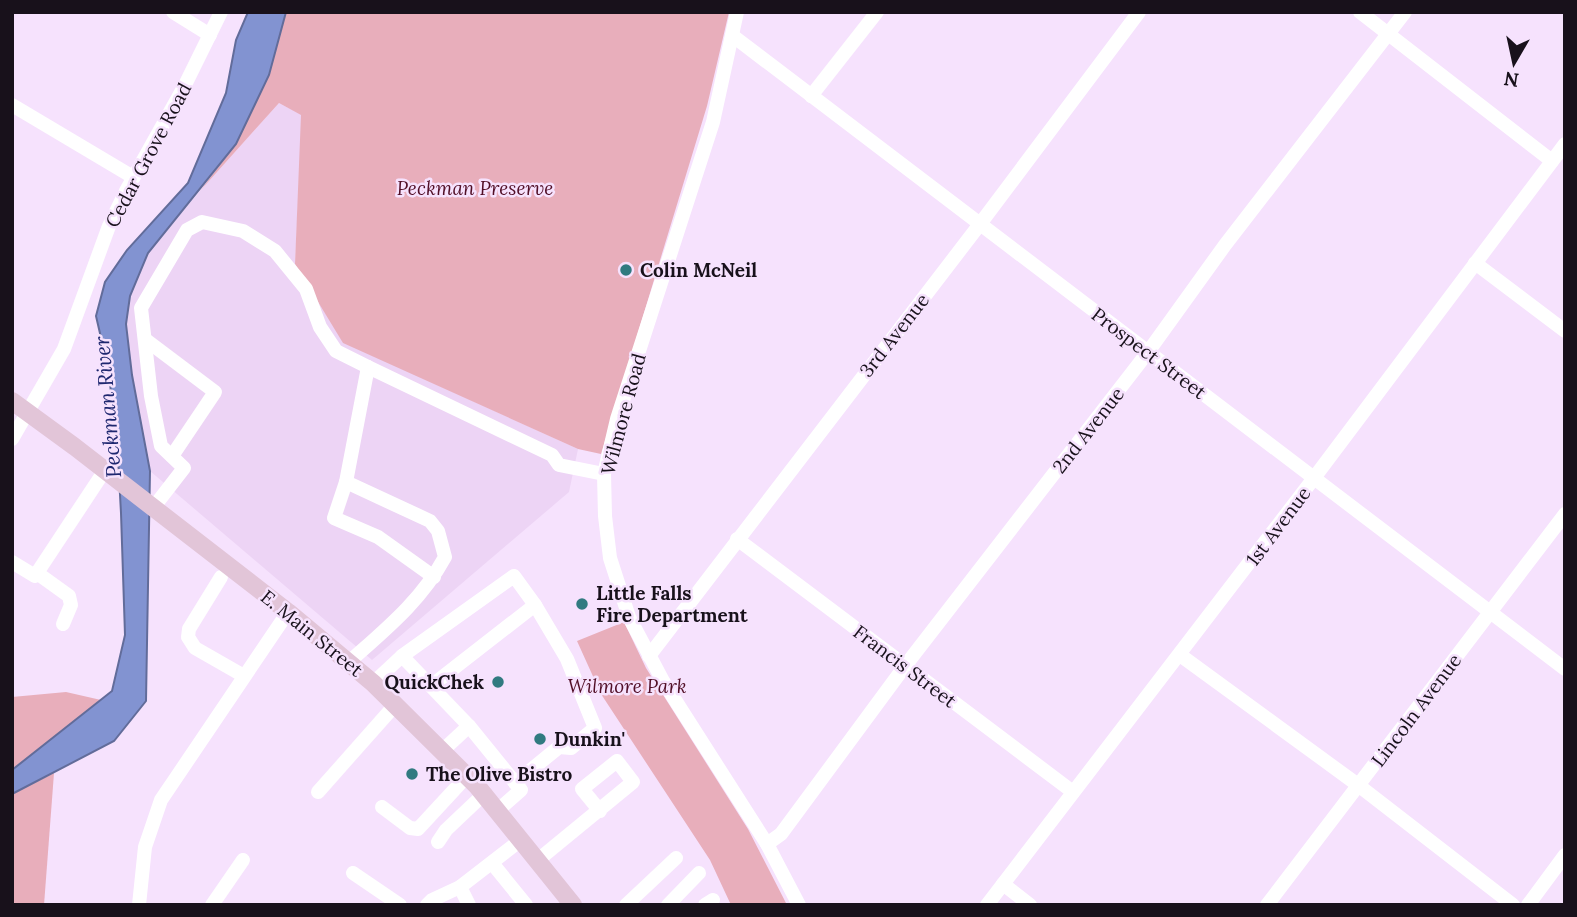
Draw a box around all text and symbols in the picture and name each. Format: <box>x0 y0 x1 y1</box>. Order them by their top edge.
north arrow <box>1479 28 1549 98</box>
text: N <box>1502 67 1520 93</box>
street label: Cedar Grove Road <box>100 79 196 231</box>
park label: Peckman Preserve <box>397 176 553 200</box>
place label: Colin McNeil <box>640 258 757 282</box>
marker: Colin McNeil <box>618 262 634 278</box>
street label: 3rd Avenue <box>854 288 934 382</box>
street label: Prospect Street <box>1087 302 1212 404</box>
water label: Peckman River <box>88 335 127 479</box>
street label: Wilmore Road <box>595 351 651 477</box>
street label: 2nd Avenue <box>1047 382 1129 478</box>
street label: 1st Avenue <box>1241 482 1315 570</box>
place label: Little Falls Fire Department <box>596 581 749 627</box>
street label: E. Main Street <box>256 585 368 682</box>
marker: Little Falls Fire Department <box>574 596 590 612</box>
street label: Francis Street <box>849 619 962 713</box>
street label: Lincoln Avenue <box>1366 649 1466 771</box>
place label: QuickChek <box>384 670 484 694</box>
marker: QuickChek <box>490 674 506 690</box>
park label: Wilmore Park <box>567 674 687 698</box>
place label: Dunkin' <box>554 727 625 751</box>
marker: Dunkin' <box>532 731 548 747</box>
place label: The Olive Bistro <box>426 762 573 786</box>
marker: The Olive Bistro <box>404 766 420 782</box>

